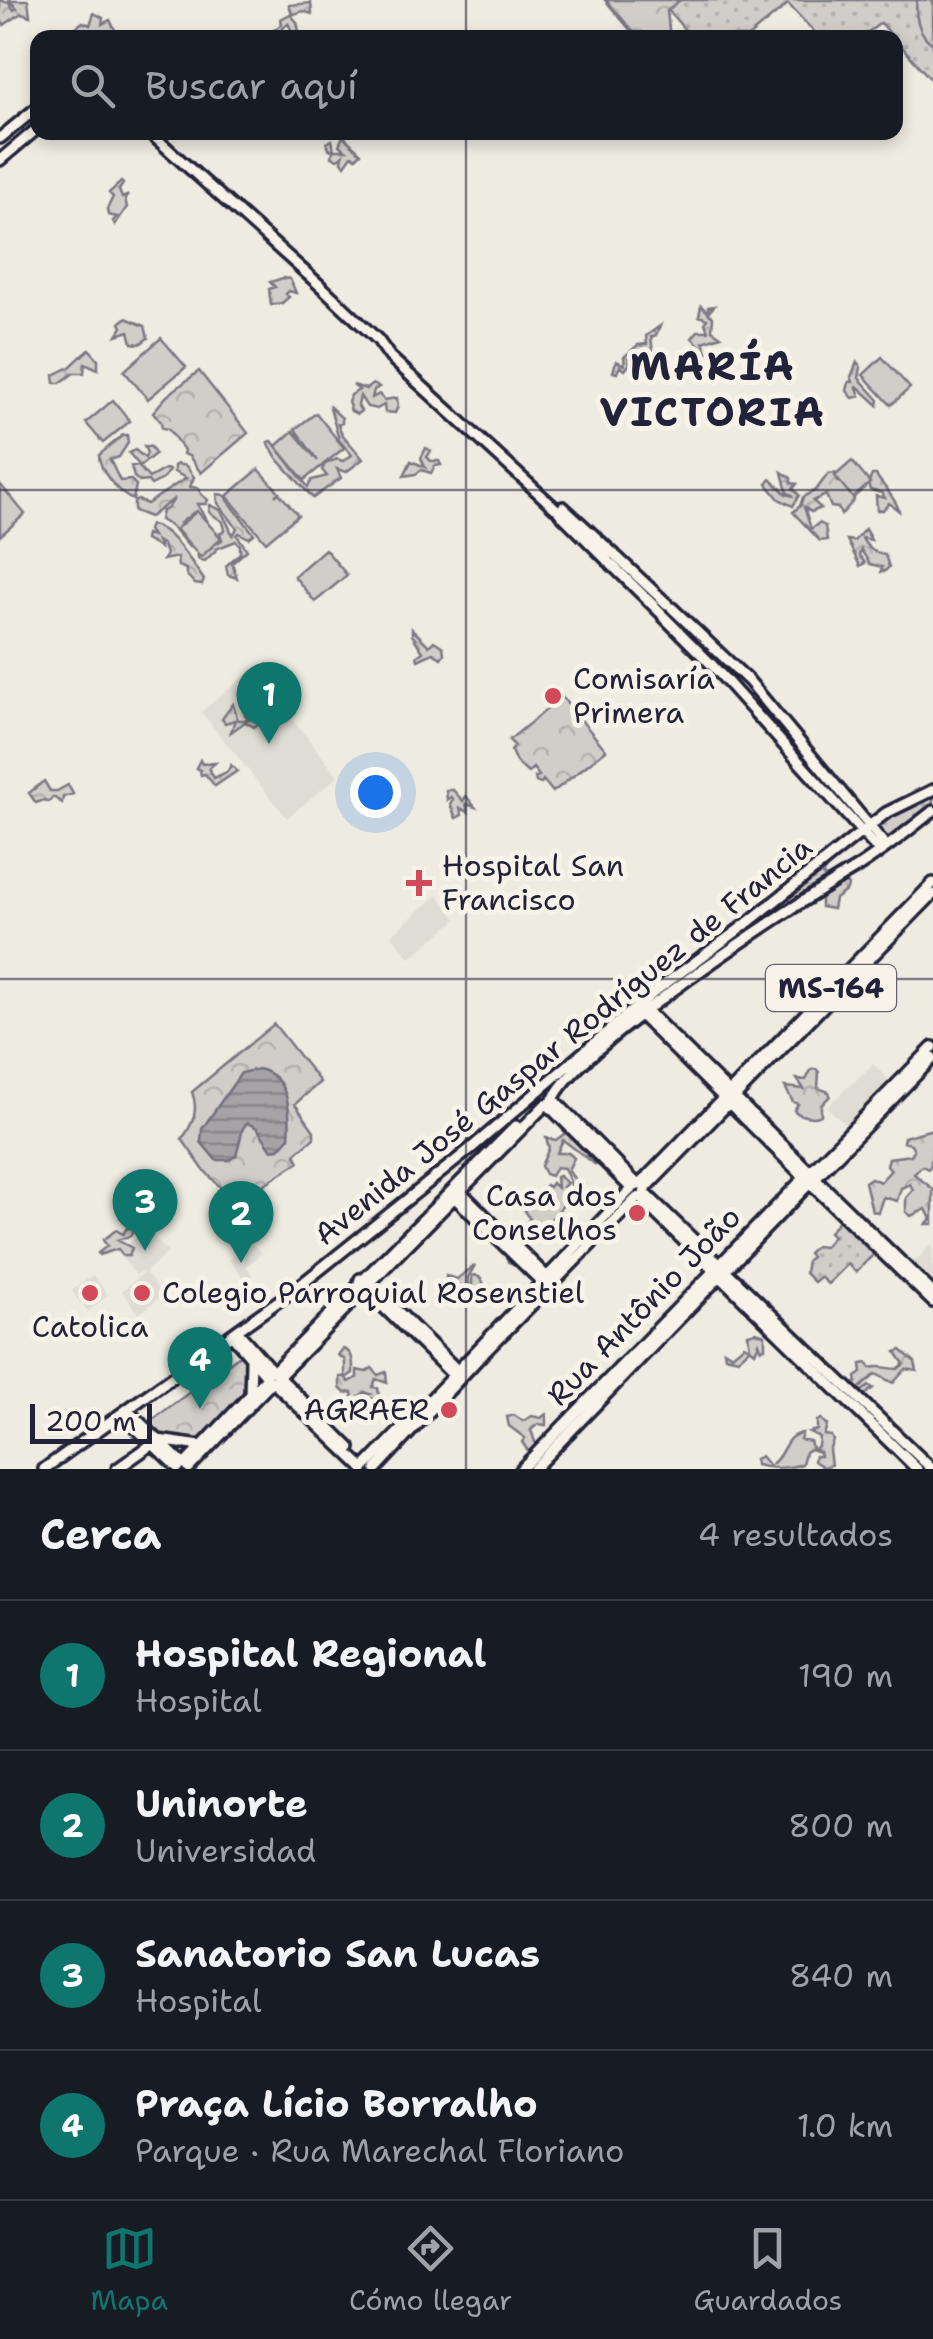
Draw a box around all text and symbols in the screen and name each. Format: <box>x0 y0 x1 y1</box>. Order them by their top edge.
search box <box>30 30 903 140</box>
icon: search <box>65 58 120 113</box>
text: Buscar aquí <box>145 60 358 111</box>
district label: MARÍA VICTORIA <box>600 338 826 439</box>
place label: Comisaría Primera <box>573 658 715 733</box>
pin: 1 <box>236 662 302 744</box>
marker: Comisaría Primera <box>542 685 564 707</box>
your location <box>350 767 401 818</box>
street label: Avenida José Gaspar Rodríguez de Francia <box>305 826 820 1255</box>
place label: Hospital San Francisco <box>442 845 624 920</box>
marker: Hospital San Francisco <box>406 870 432 896</box>
road number: MS-164 <box>766 965 896 1011</box>
pin: 3 <box>112 1168 178 1251</box>
place label: Casa dos Conselhos <box>472 1175 617 1250</box>
pin: 2 <box>208 1180 274 1263</box>
street label: Rua Antônio João <box>538 1197 750 1414</box>
marker: Casa dos Conselhos <box>626 1202 648 1224</box>
place label: Colegio Parroquial Rosenstiel <box>162 1272 584 1313</box>
marker: Catolica <box>79 1282 101 1304</box>
marker: Colegio Parroquial Rosenstiel <box>131 1282 153 1304</box>
place label: Catolica <box>32 1306 149 1347</box>
pin: 4 <box>168 1326 232 1409</box>
place label: AGRAER <box>303 1389 429 1430</box>
scale bar <box>30 1399 152 1444</box>
marker: AGRAER <box>438 1399 460 1421</box>
text: 200 m <box>45 1402 136 1440</box>
text: Cerca <box>40 1506 161 1562</box>
text: 4 resultados <box>698 1513 893 1556</box>
text: Hospital Regional <box>135 1628 487 1679</box>
text: 1 <box>65 1654 80 1697</box>
text: 190 m <box>798 1654 893 1697</box>
text: Hospital <box>135 1679 262 1722</box>
text: Uninorte <box>135 1778 308 1829</box>
text: 2 <box>61 1804 84 1847</box>
text: 800 m <box>788 1804 893 1847</box>
text: Universidad <box>135 1829 316 1872</box>
text: Sanatorio San Lucas <box>135 1928 540 1979</box>
text: 3 <box>61 1954 84 1997</box>
text: 840 m <box>789 1954 893 1997</box>
text: Hospital <box>135 1979 262 2022</box>
text: Praça Lício Borralho <box>135 2078 538 2129</box>
text: 4 <box>61 2104 84 2147</box>
text: 1.0 km <box>797 2104 893 2147</box>
text: Parque · Rua Marechal Floriano <box>135 2129 624 2172</box>
tab: Mapa <box>91 2221 168 2319</box>
tab: Cómo llegar <box>349 2221 512 2319</box>
tab: Guardados <box>693 2221 842 2319</box>

